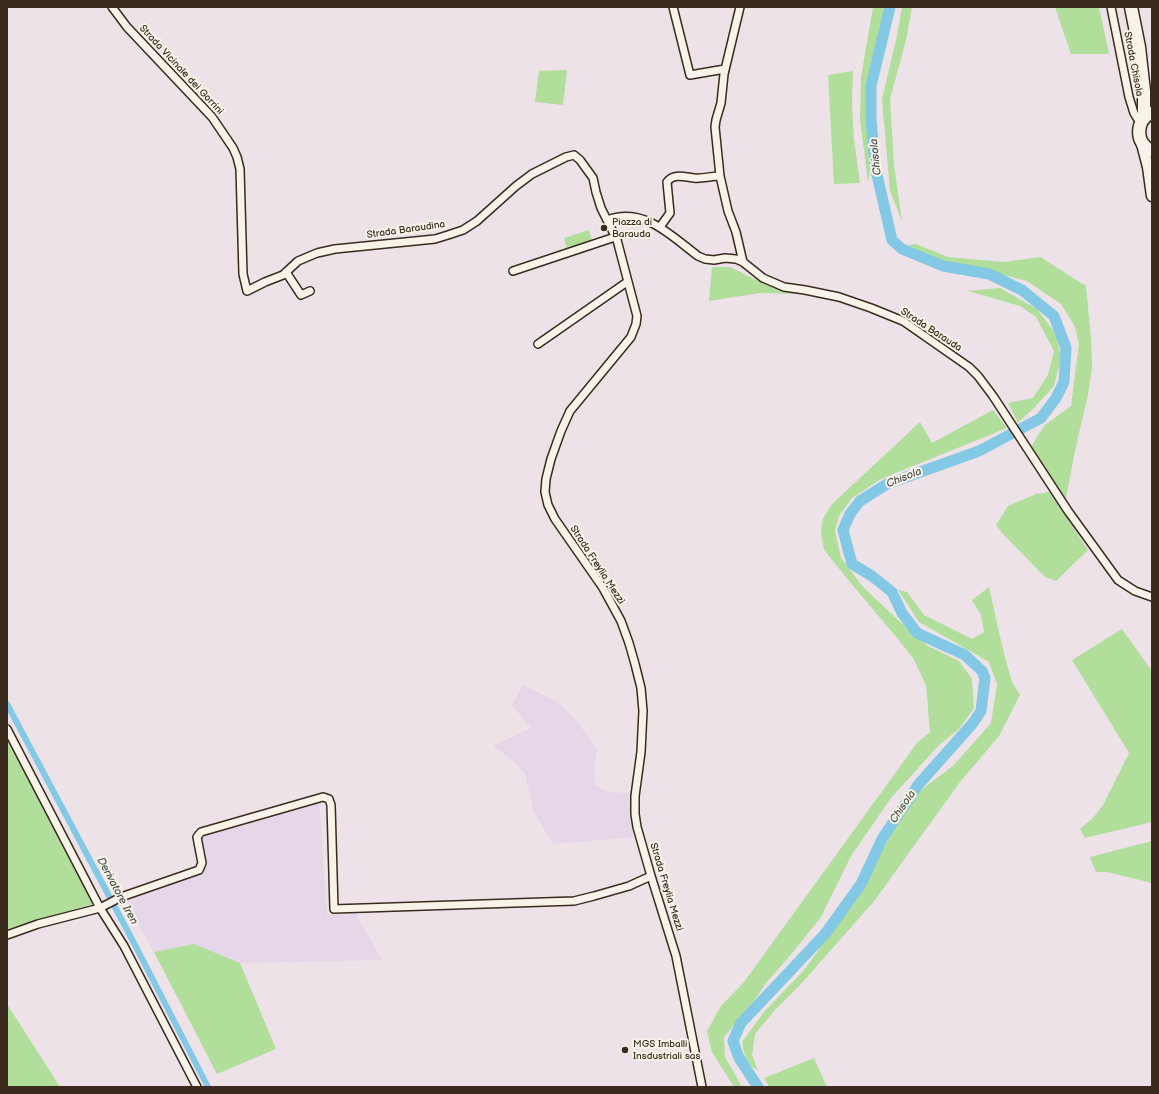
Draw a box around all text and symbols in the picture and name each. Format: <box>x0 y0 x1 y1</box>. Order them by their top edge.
street label: Strada Vicinale dei Gorrini <box>136 23 226 117</box>
street label: Strada Chisola <box>1121 31 1145 97</box>
water label: Chisola <box>868 138 884 176</box>
place label: Piazza di Barauda <box>612 216 652 240</box>
street label: Strada Baraudina <box>366 219 446 241</box>
marker: Piazza di Barauda <box>599 223 609 233</box>
street label: Strada Barauda <box>898 306 964 354</box>
water label: Chisola <box>884 465 924 491</box>
street label: Strada Freylia Mezzi <box>567 523 627 607</box>
water label: Chisola <box>887 788 919 826</box>
street label: Strada Freylia Mezzi <box>647 842 685 932</box>
water label: Derivatore Iren <box>94 855 140 927</box>
place label: MGS Imballi Insdustriali sas <box>633 1038 700 1062</box>
marker: MGS Imballi Insdustriali sas <box>620 1045 630 1055</box>

